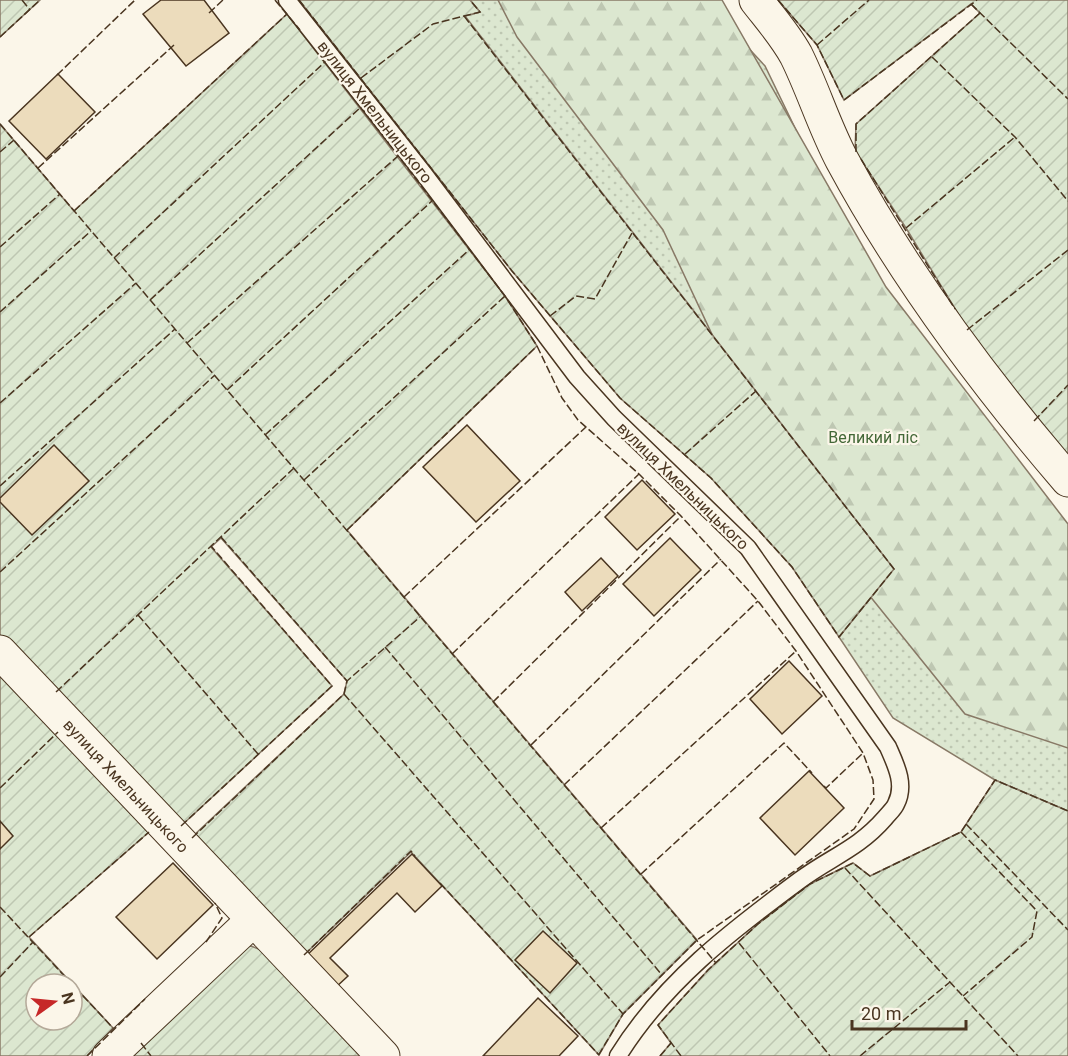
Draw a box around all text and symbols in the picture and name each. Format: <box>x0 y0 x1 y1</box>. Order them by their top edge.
street label: вулиця Хмельницького <box>314 37 436 187</box>
street label: вулиця Хмельницького <box>613 418 753 554</box>
park label: Великий ліс <box>828 428 918 447</box>
street label: вулиця Хмельницького <box>59 715 193 857</box>
north arrow <box>24 972 84 1032</box>
text: N <box>57 990 79 1006</box>
scale bar <box>852 993 966 1031</box>
text: 20 m <box>861 1003 901 1024</box>

